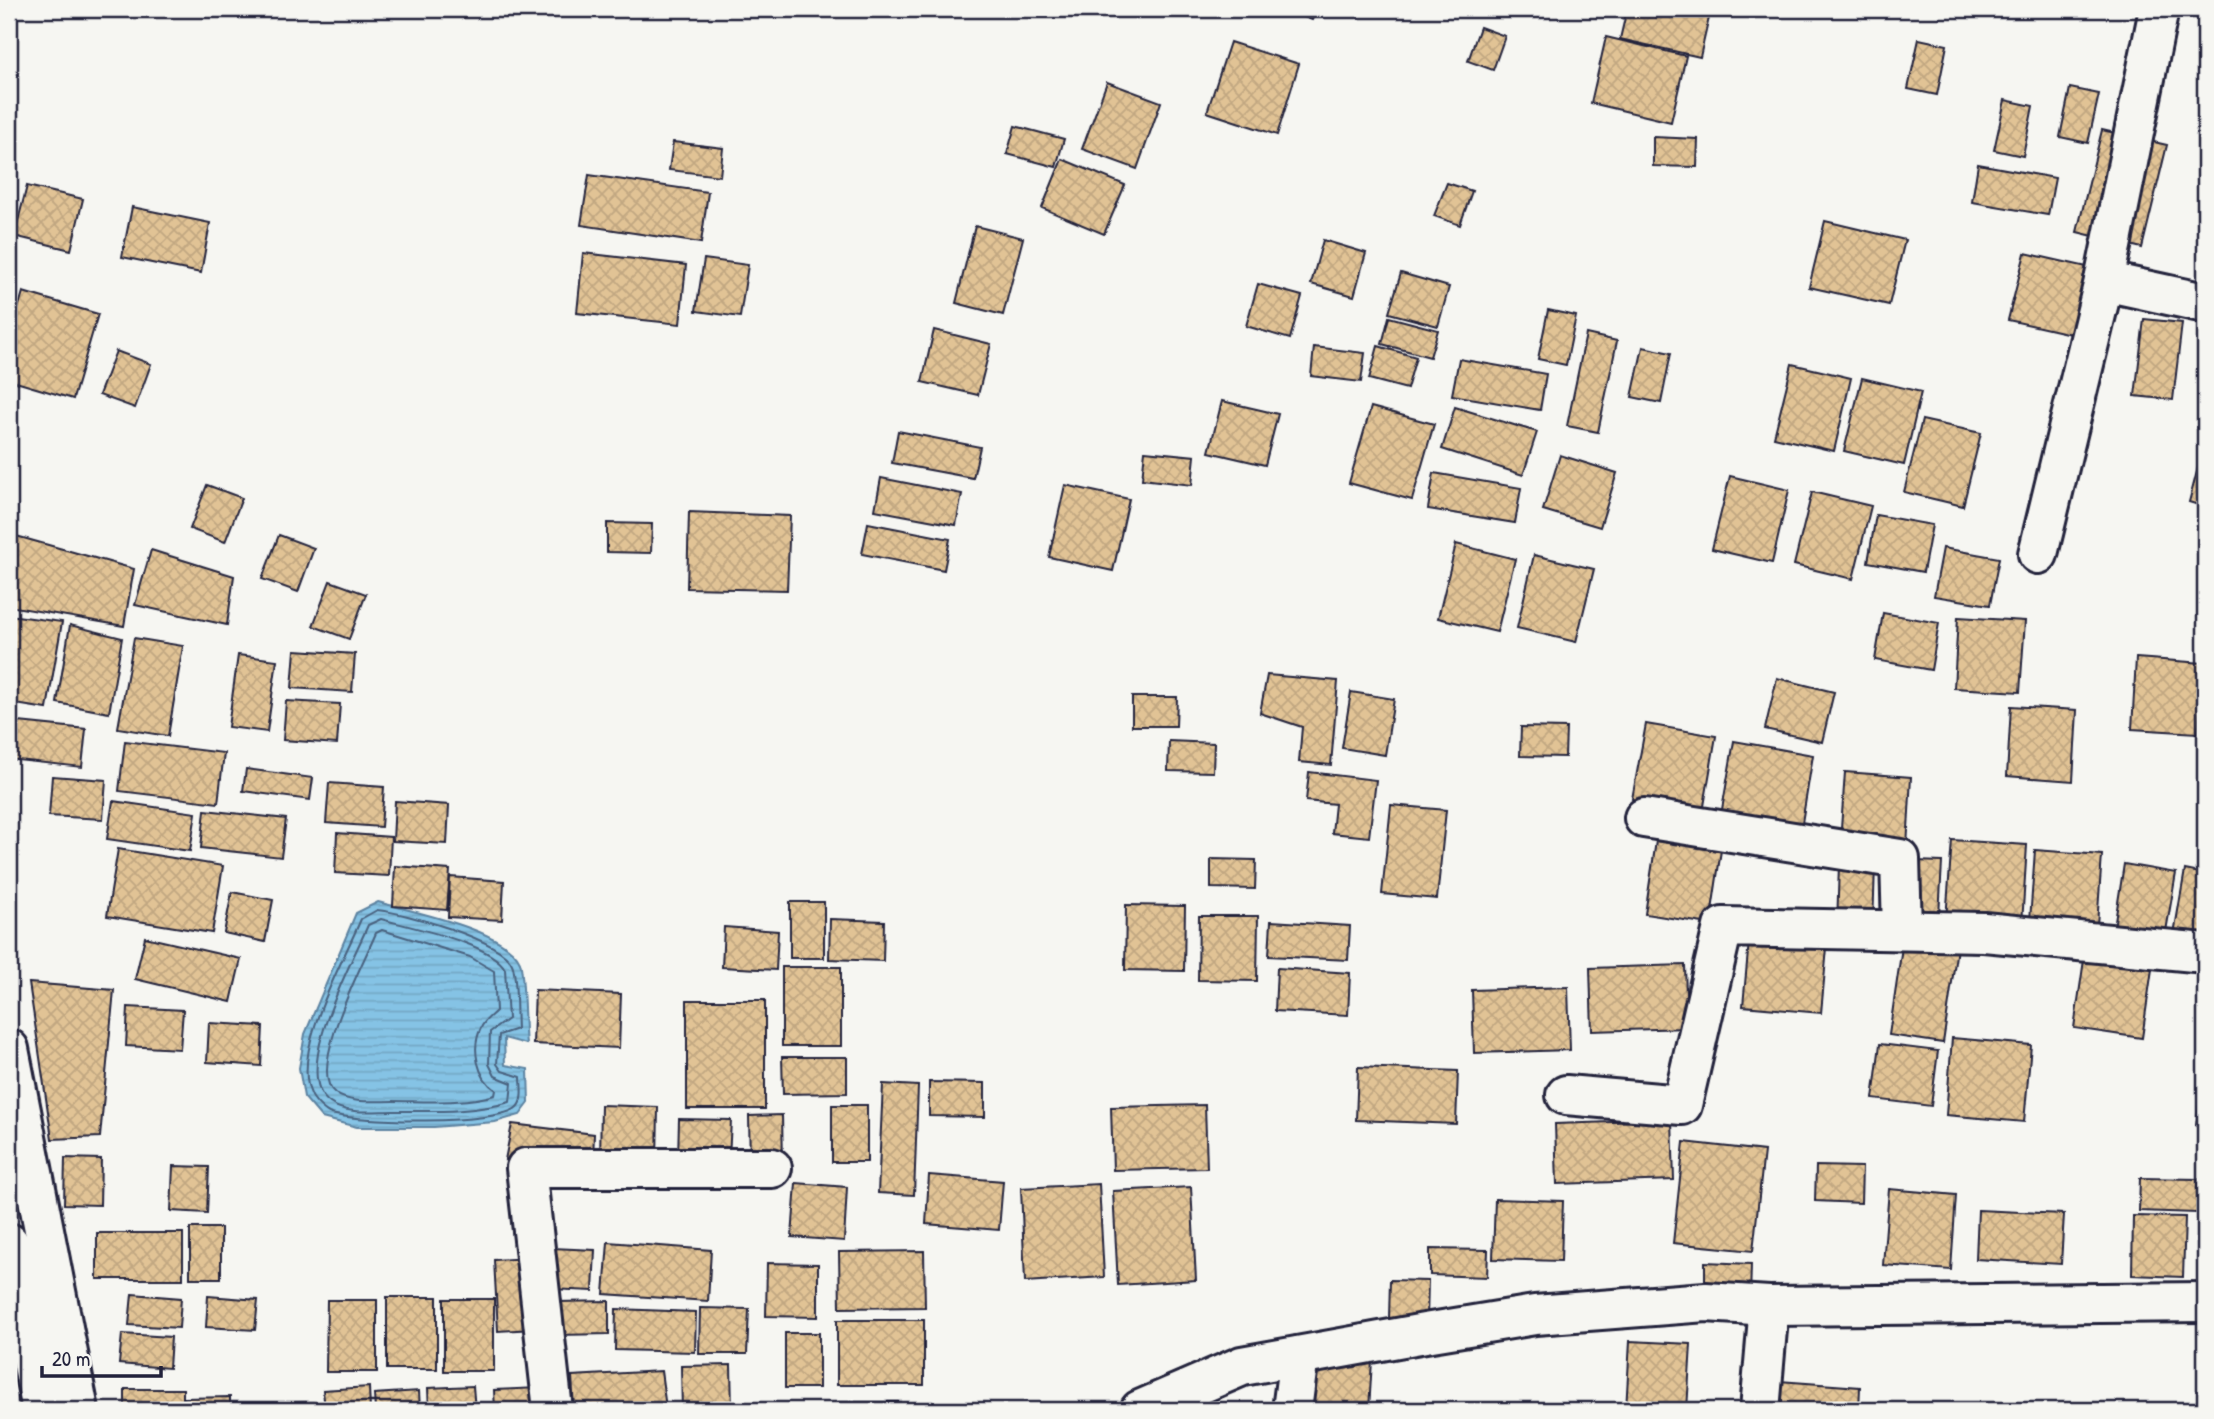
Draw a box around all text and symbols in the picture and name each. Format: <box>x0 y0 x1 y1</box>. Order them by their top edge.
scale bar <box>42 1335 161 1379</box>
text: 20 m <box>52 1344 90 1373</box>

